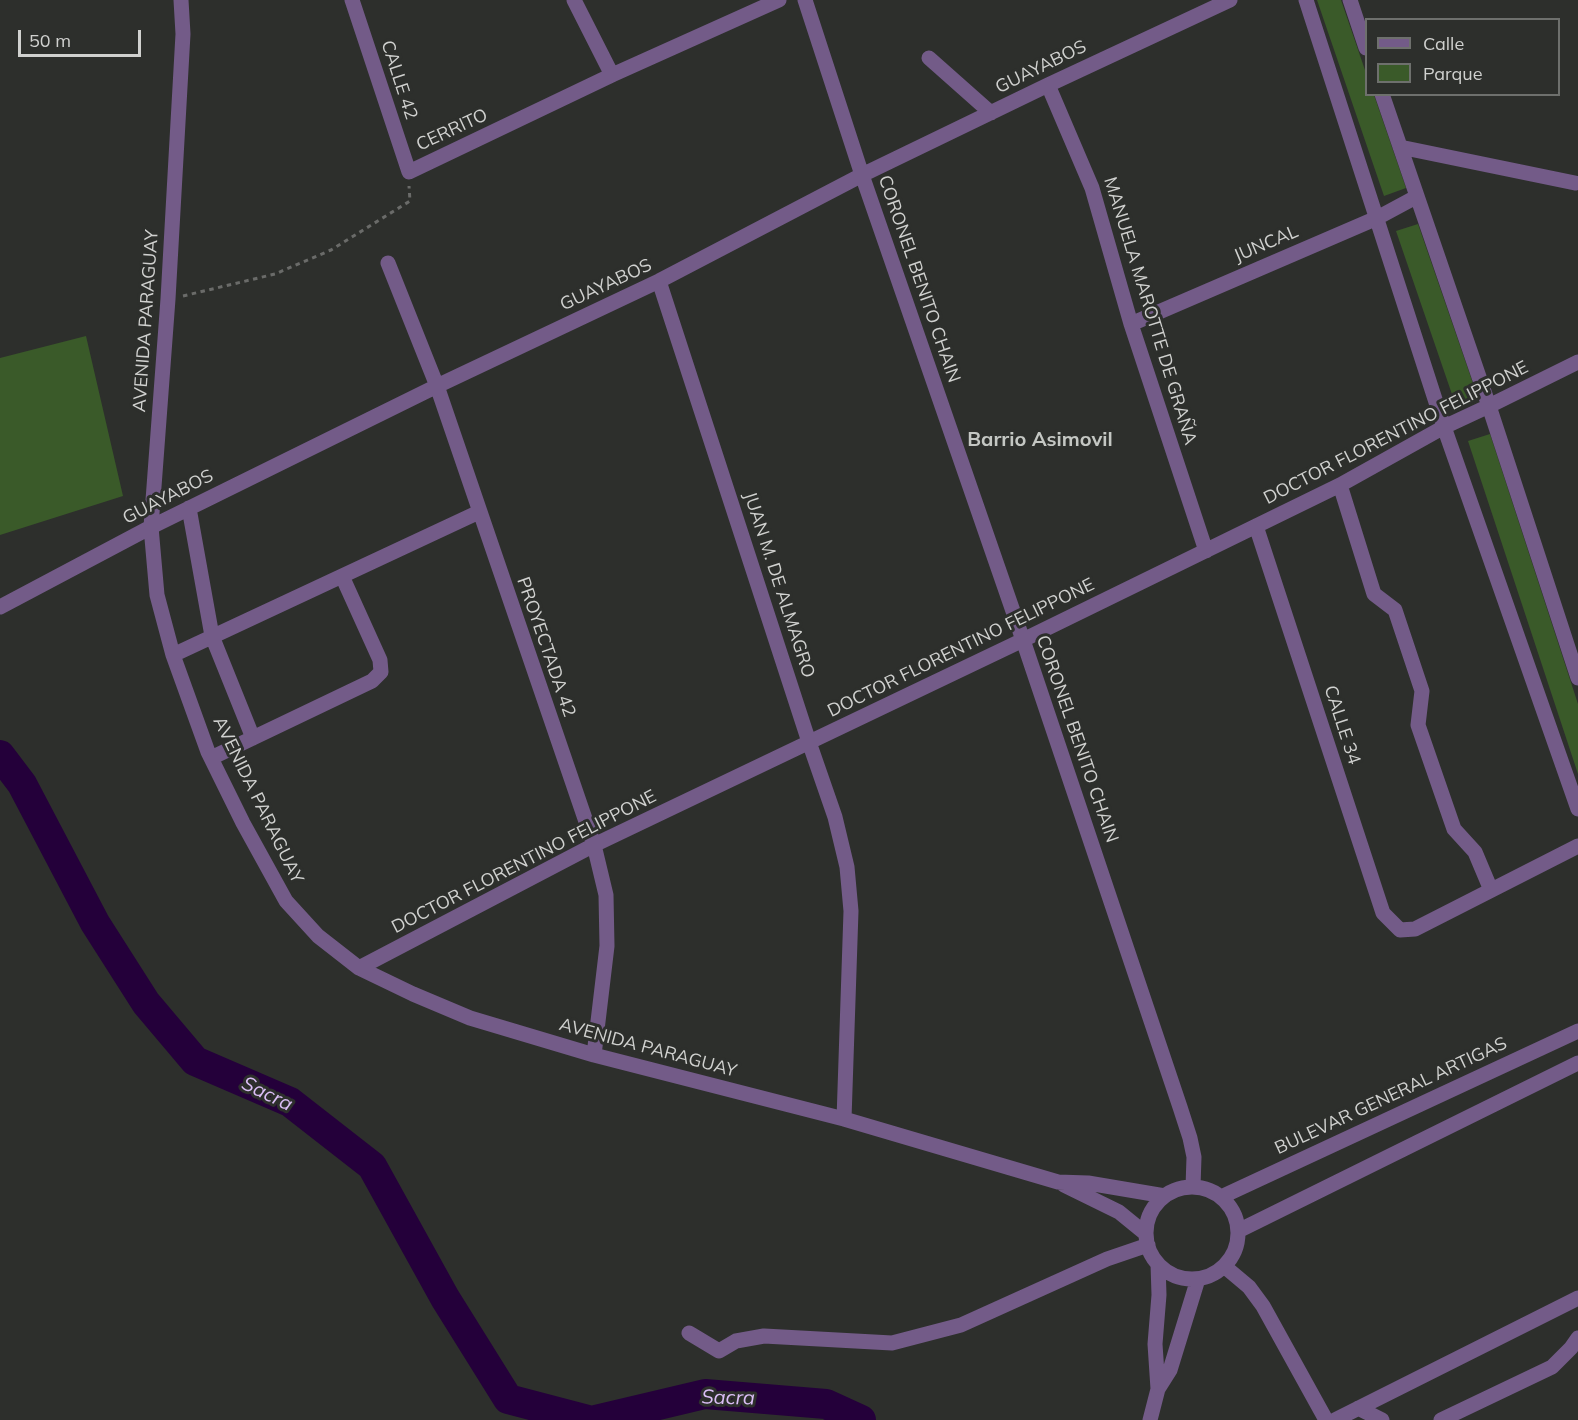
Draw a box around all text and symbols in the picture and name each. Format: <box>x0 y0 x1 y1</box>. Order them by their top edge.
scale bar <box>21 18 144 56</box>
legend <box>1365 18 1560 96</box>
text: 50 m <box>29 29 71 52</box>
text: Calle <box>1423 32 1464 55</box>
street label: GUAYABOS <box>992 36 1090 98</box>
street label: CALLE 42 <box>376 38 422 122</box>
text: Parque <box>1423 62 1482 85</box>
street label: CERRITO <box>413 104 491 156</box>
street label: CORONEL BENITO CHAIN <box>873 173 965 385</box>
street label: MANUELA MAROTTE DE GRAÑA <box>1099 175 1201 447</box>
street label: JUNCAL <box>1231 221 1301 267</box>
street label: AVENIDA PARAGUAY <box>129 229 163 413</box>
street label: GUAYABOS <box>557 254 655 316</box>
street label: DOCTOR FLORENTINO FELIPPONE <box>1260 357 1532 509</box>
district label: Barrio Asimovil <box>967 428 1113 452</box>
street label: GUAYABOS <box>119 465 217 529</box>
street label: JUAN M. DE ALMAGRO <box>739 489 819 681</box>
street label: PROYECTADA 42 <box>512 574 580 720</box>
street label: DOCTOR FLORENTINO FELIPPONE <box>824 574 1098 722</box>
street label: CORONEL BENITO CHAIN <box>1031 633 1123 845</box>
street label: CALLE 34 <box>1319 683 1365 767</box>
street label: AVENIDA PARAGUAY <box>208 713 308 887</box>
street label: DOCTOR FLORENTINO FELIPPONE <box>388 786 660 938</box>
street label: AVENIDA PARAGUAY <box>557 1014 739 1082</box>
street label: BULEVAR GENERAL ARTIGAS <box>1271 1033 1511 1159</box>
water label: Sacra <box>238 1071 296 1117</box>
water label: Sacra <box>701 1386 755 1410</box>

